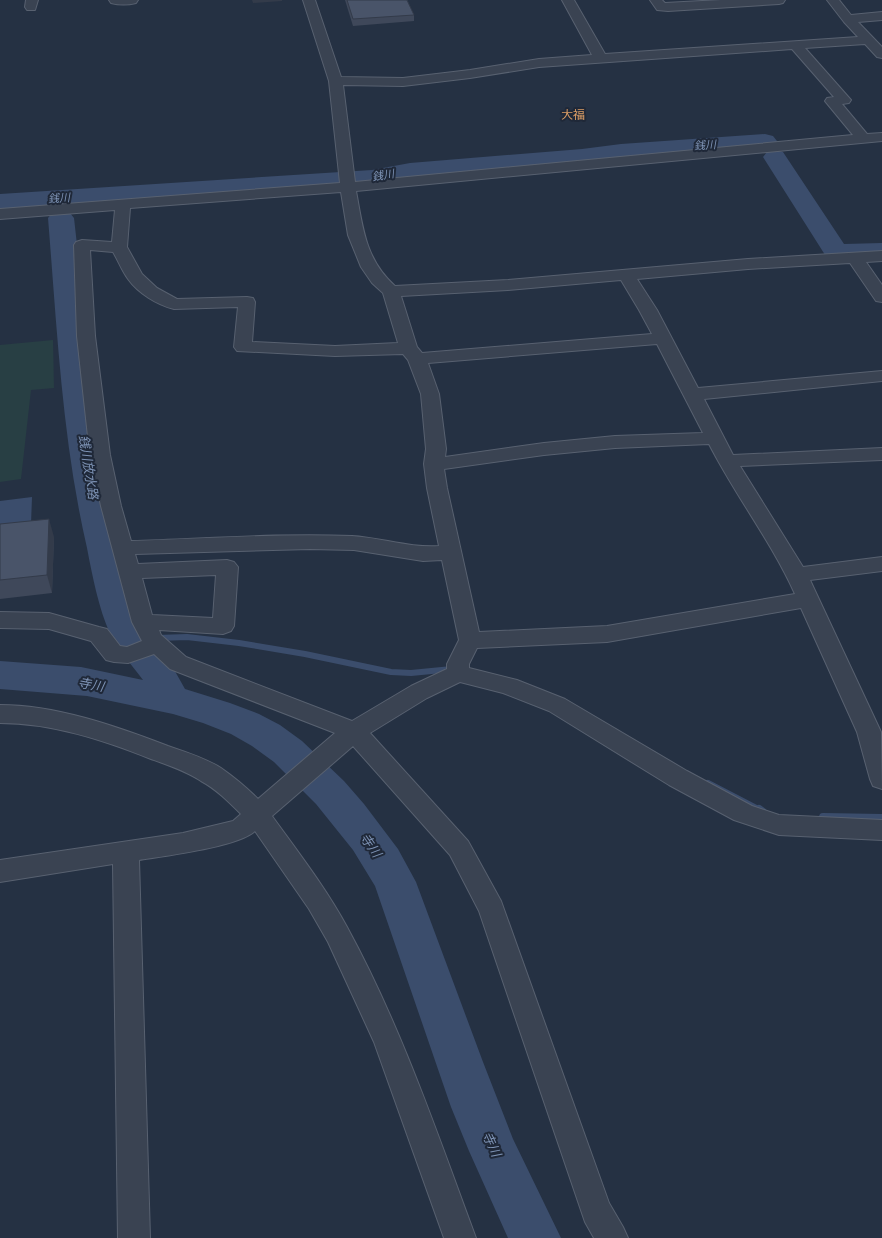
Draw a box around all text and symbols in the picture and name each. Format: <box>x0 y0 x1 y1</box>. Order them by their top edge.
district label: 大福 <box>561 108 585 122</box>
water label: 銭川 <box>694 138 717 153</box>
water label: 銭川 <box>371 167 396 184</box>
water label: 銭川 <box>48 191 71 206</box>
water label: 銭川放水路 <box>76 434 101 501</box>
water label: 寺川 <box>77 675 107 694</box>
water label: 寺川 <box>357 830 385 862</box>
water label: 寺川 <box>479 1129 505 1161</box>

